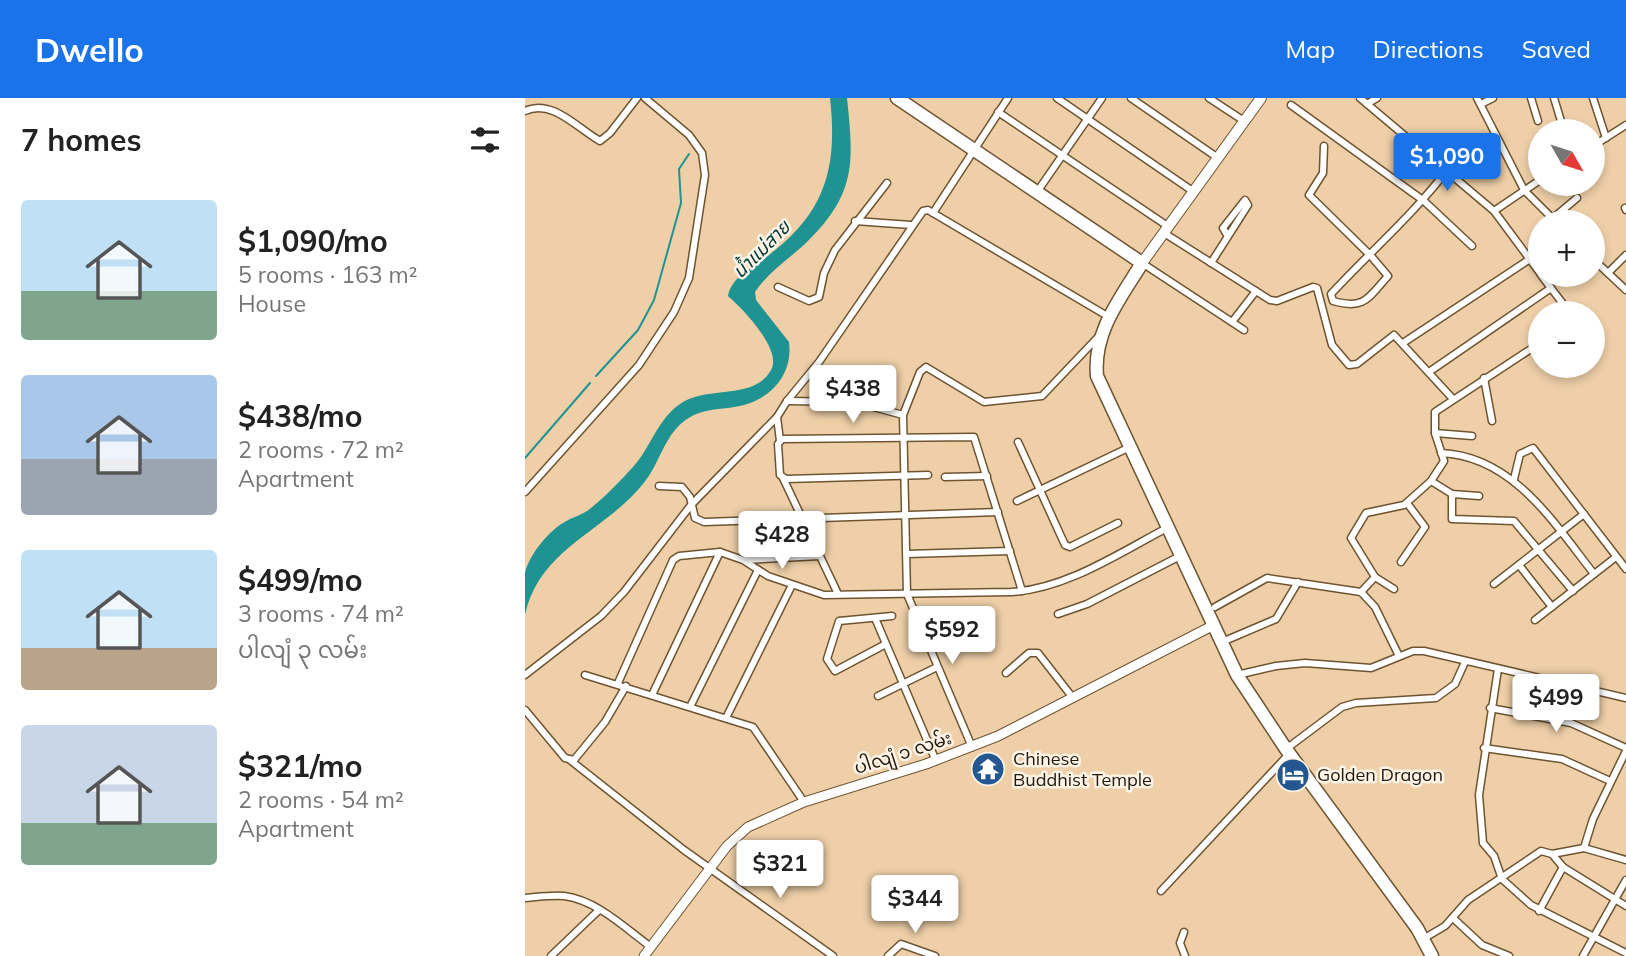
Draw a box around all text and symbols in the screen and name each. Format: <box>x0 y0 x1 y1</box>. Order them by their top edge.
text: Dwello <box>35 29 144 70</box>
text: Map <box>1285 34 1335 64</box>
text: Directions <box>1373 34 1484 64</box>
text: Saved <box>1522 34 1591 64</box>
north arrow <box>1528 119 1605 196</box>
map controls <box>1528 119 1605 378</box>
text: 7 homes <box>21 121 142 159</box>
icon: filters <box>466 121 504 159</box>
pin: $1,090 <box>1390 134 1504 193</box>
text: $1,090 <box>1410 141 1484 170</box>
button: + <box>1528 210 1605 287</box>
water label: น้ำแม่สาย <box>726 213 796 283</box>
text: $1,090/mo <box>238 222 388 260</box>
icon: home <box>77 228 161 312</box>
text: 5 rooms · 163 m² <box>238 260 418 289</box>
text: House <box>238 289 306 318</box>
button: − <box>1528 301 1605 378</box>
pin: $438 <box>812 366 894 425</box>
text: $438 <box>825 373 881 402</box>
text: $438/mo <box>238 397 362 435</box>
icon: home <box>77 403 161 487</box>
text: 2 rooms · 72 m² <box>238 435 404 464</box>
text: Apartment <box>238 464 354 493</box>
pin: $428 <box>741 512 823 571</box>
text: $428 <box>754 519 810 548</box>
text: $499/mo <box>238 561 362 599</box>
icon: home <box>77 578 161 662</box>
text: 3 rooms · 74 m² <box>238 599 404 628</box>
pin: $592 <box>911 606 993 666</box>
text: $592 <box>924 614 980 643</box>
text: ပါလျံ ၃ လမ်း <box>238 635 367 664</box>
pin: $499 <box>1515 674 1597 734</box>
text: $499 <box>1528 682 1584 711</box>
street label: ပါလျံ ၁ လမ်း <box>851 725 956 783</box>
text: $321/mo <box>238 747 362 785</box>
place label: Chinese Buddhist Temple <box>1013 747 1152 791</box>
temple icon: Chinese Buddhist Temple <box>969 750 1007 788</box>
icon: home <box>77 753 161 837</box>
hotel icon: Golden Dragon <box>1274 756 1312 794</box>
place label: Golden Dragon <box>1317 763 1443 786</box>
text: 2 rooms · 54 m² <box>238 785 404 814</box>
text: Apartment <box>238 814 354 843</box>
pin: $321 <box>739 840 821 900</box>
text: $321 <box>752 848 808 877</box>
pin: $344 <box>874 876 956 935</box>
text: $344 <box>887 883 943 912</box>

